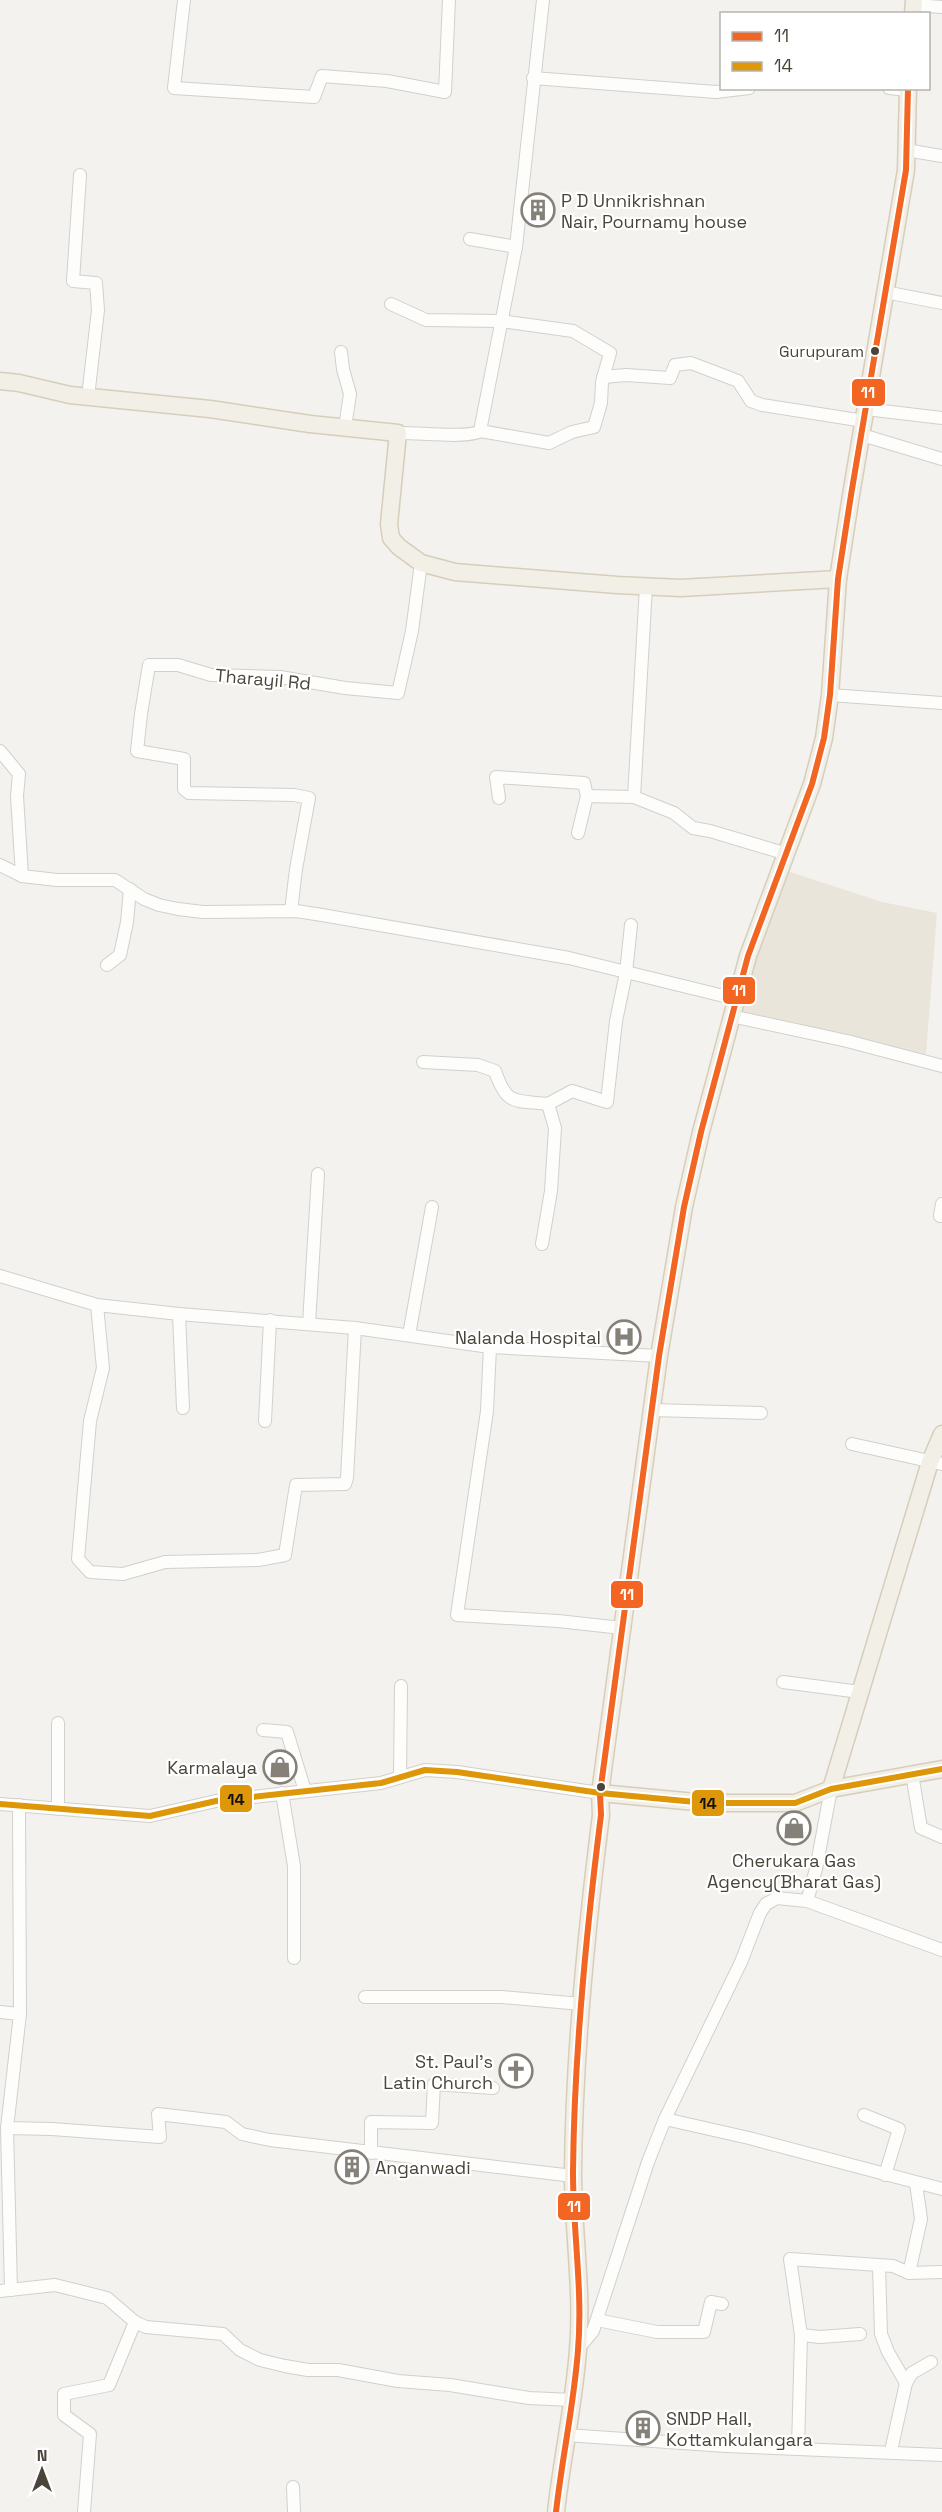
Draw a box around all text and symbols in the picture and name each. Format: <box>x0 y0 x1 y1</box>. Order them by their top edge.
legend <box>720 12 930 90</box>
text: 11 <box>774 24 789 47</box>
text: 14 <box>774 54 793 77</box>
place label: P D Unnikrishnan Nair, Pournamy house <box>561 189 747 233</box>
building icon: P D Unnikrishnan Nair, Pournamy house <box>520 192 556 228</box>
place label: Gurupuram <box>779 341 864 362</box>
marker: Gurupuram <box>869 345 881 357</box>
line badge: 11 <box>851 378 886 407</box>
text: 11 <box>861 382 875 403</box>
street label: Tharayil Rd <box>214 663 312 695</box>
line badge: 11 <box>722 976 756 1005</box>
text: 11 <box>732 980 746 1001</box>
hospital icon: Nalanda Hospital <box>606 1319 642 1355</box>
place label: Nalanda Hospital <box>455 1326 601 1349</box>
line badge: 11 <box>610 1580 644 1609</box>
text: 11 <box>620 1584 634 1605</box>
shop icon: Karmalaya <box>262 1749 298 1785</box>
place label: Karmalaya <box>167 1756 257 1779</box>
unlabelled marker <box>595 1781 607 1793</box>
line badge: 14 <box>219 1784 253 1813</box>
text: 14 <box>227 1789 245 1810</box>
line badge: 14 <box>691 1789 725 1817</box>
text: 14 <box>699 1793 717 1814</box>
shop icon: Cherukara Gas Agency(Bharat Gas) <box>776 1810 812 1846</box>
place label: Cherukara Gas Agency(Bharat Gas) <box>707 1849 881 1893</box>
place label: St. Paul's Latin Church <box>383 2050 493 2094</box>
church icon: St. Paul's Latin Church <box>498 2053 534 2089</box>
building icon: Anganwadi <box>334 2149 370 2185</box>
place label: Anganwadi <box>375 2156 471 2179</box>
line badge: 11 <box>557 2192 591 2221</box>
text: 11 <box>567 2196 581 2217</box>
place label: SNDP Hall, Kottamkulangara <box>666 2407 813 2451</box>
building icon: SNDP Hall, Kottamkulangara <box>625 2410 661 2446</box>
north arrow <box>12 2440 72 2500</box>
text: N <box>37 2445 47 2466</box>

